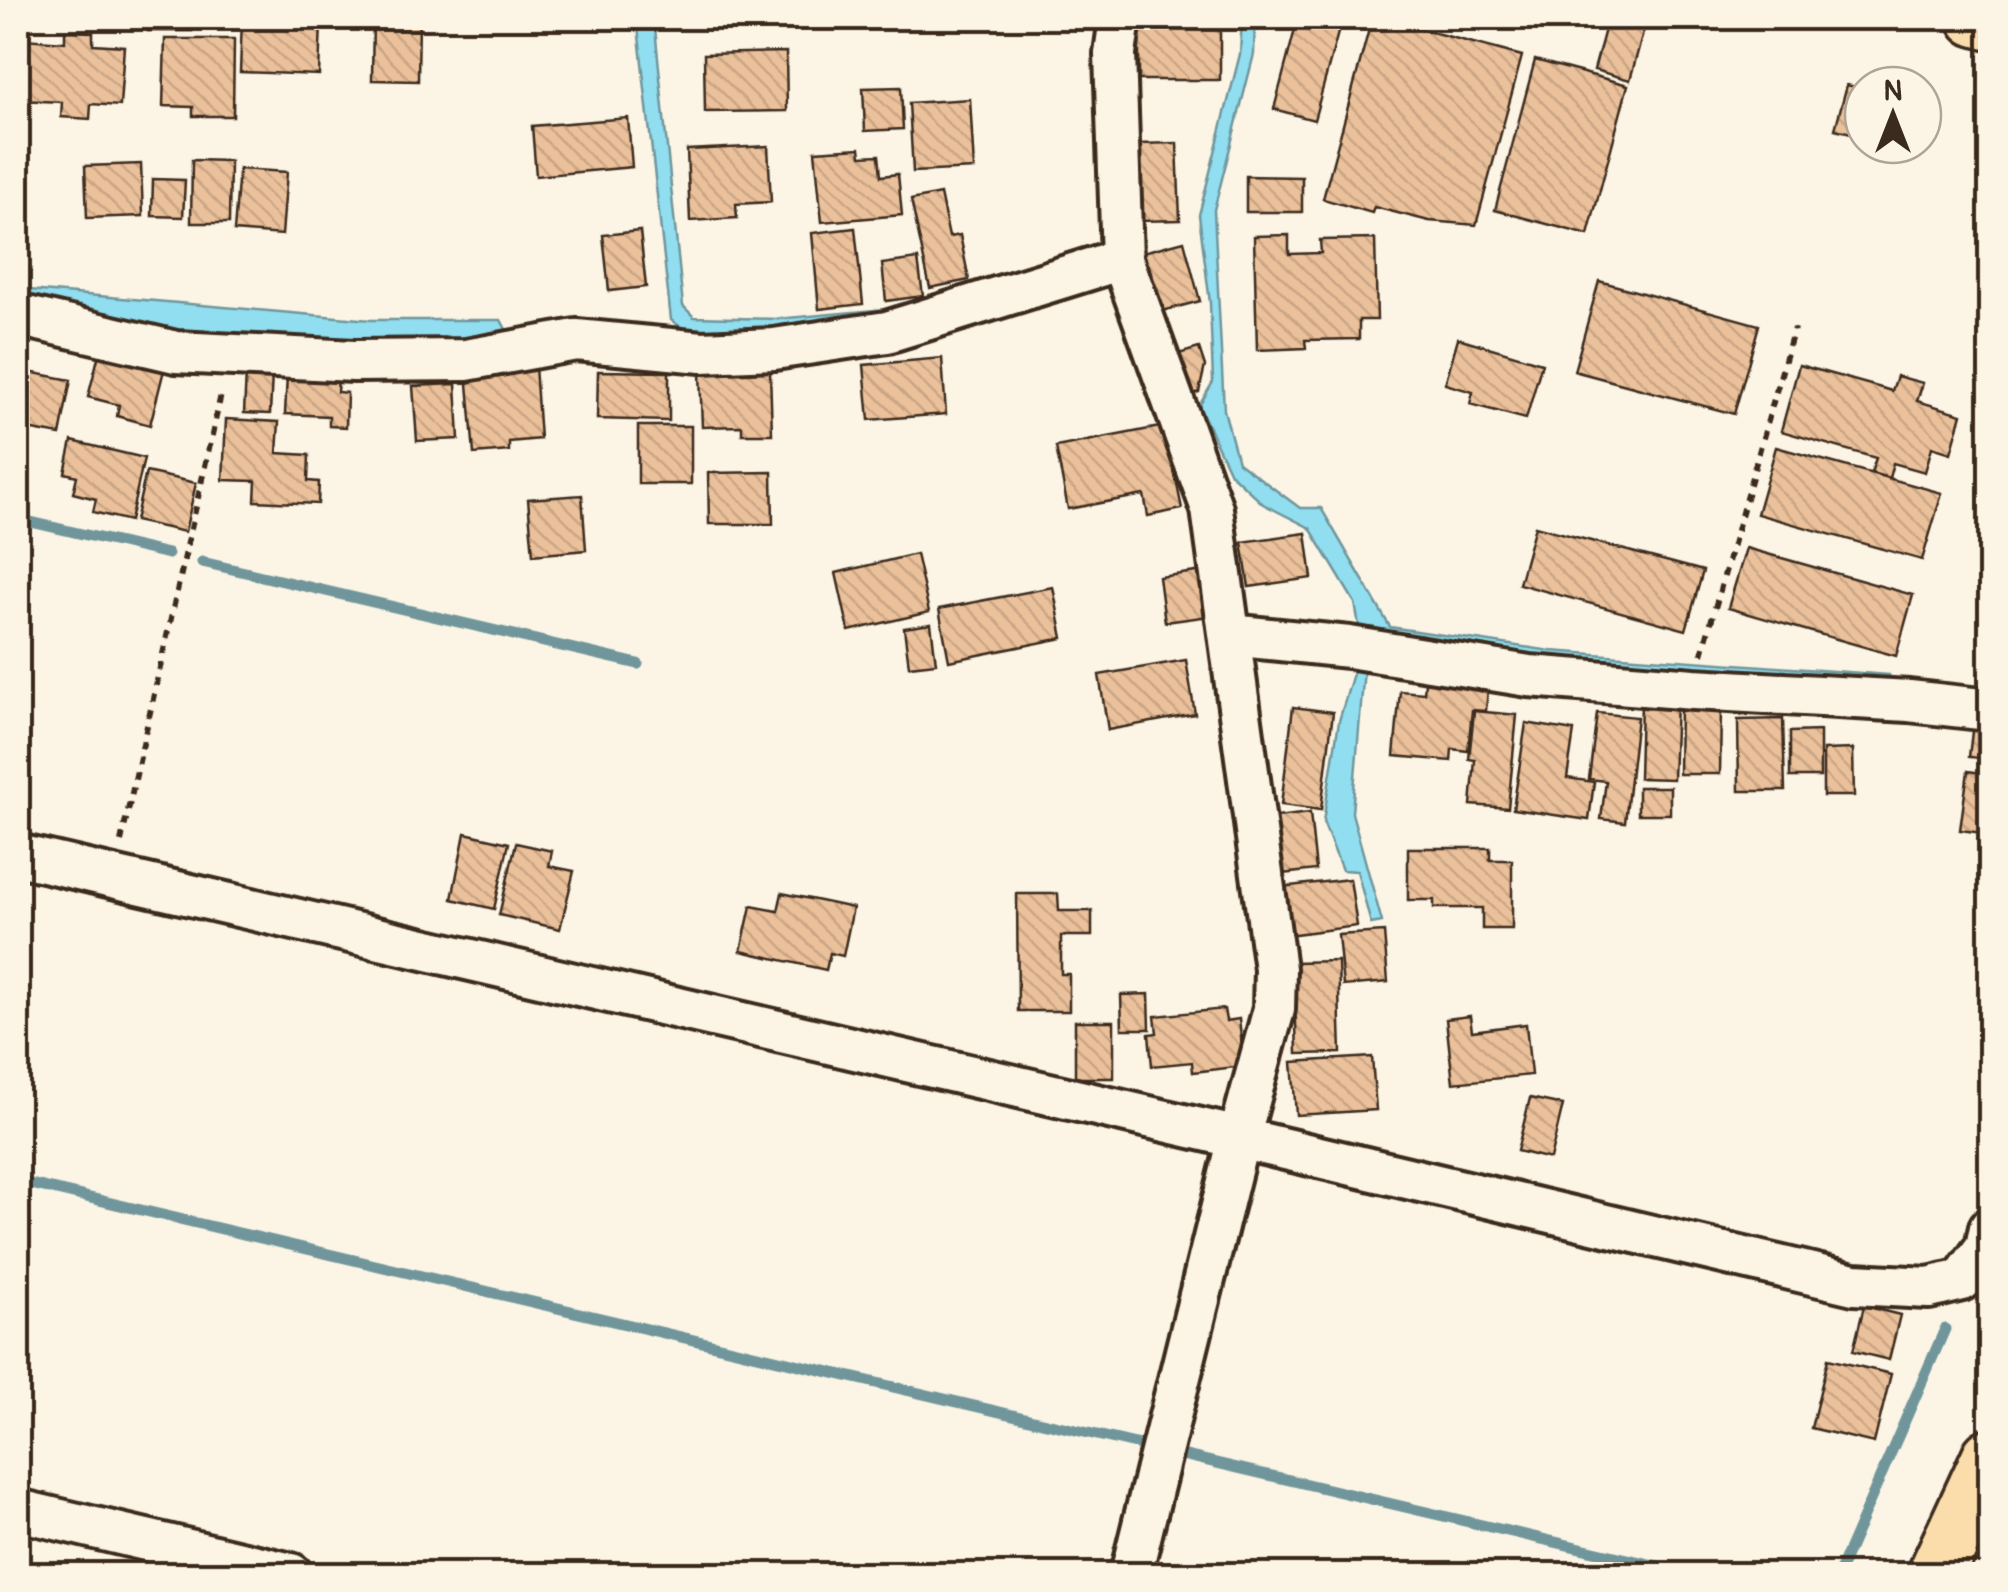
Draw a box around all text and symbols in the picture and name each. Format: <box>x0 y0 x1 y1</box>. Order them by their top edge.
north arrow <box>1843 65 1943 165</box>
text: N <box>1884 74 1902 109</box>

